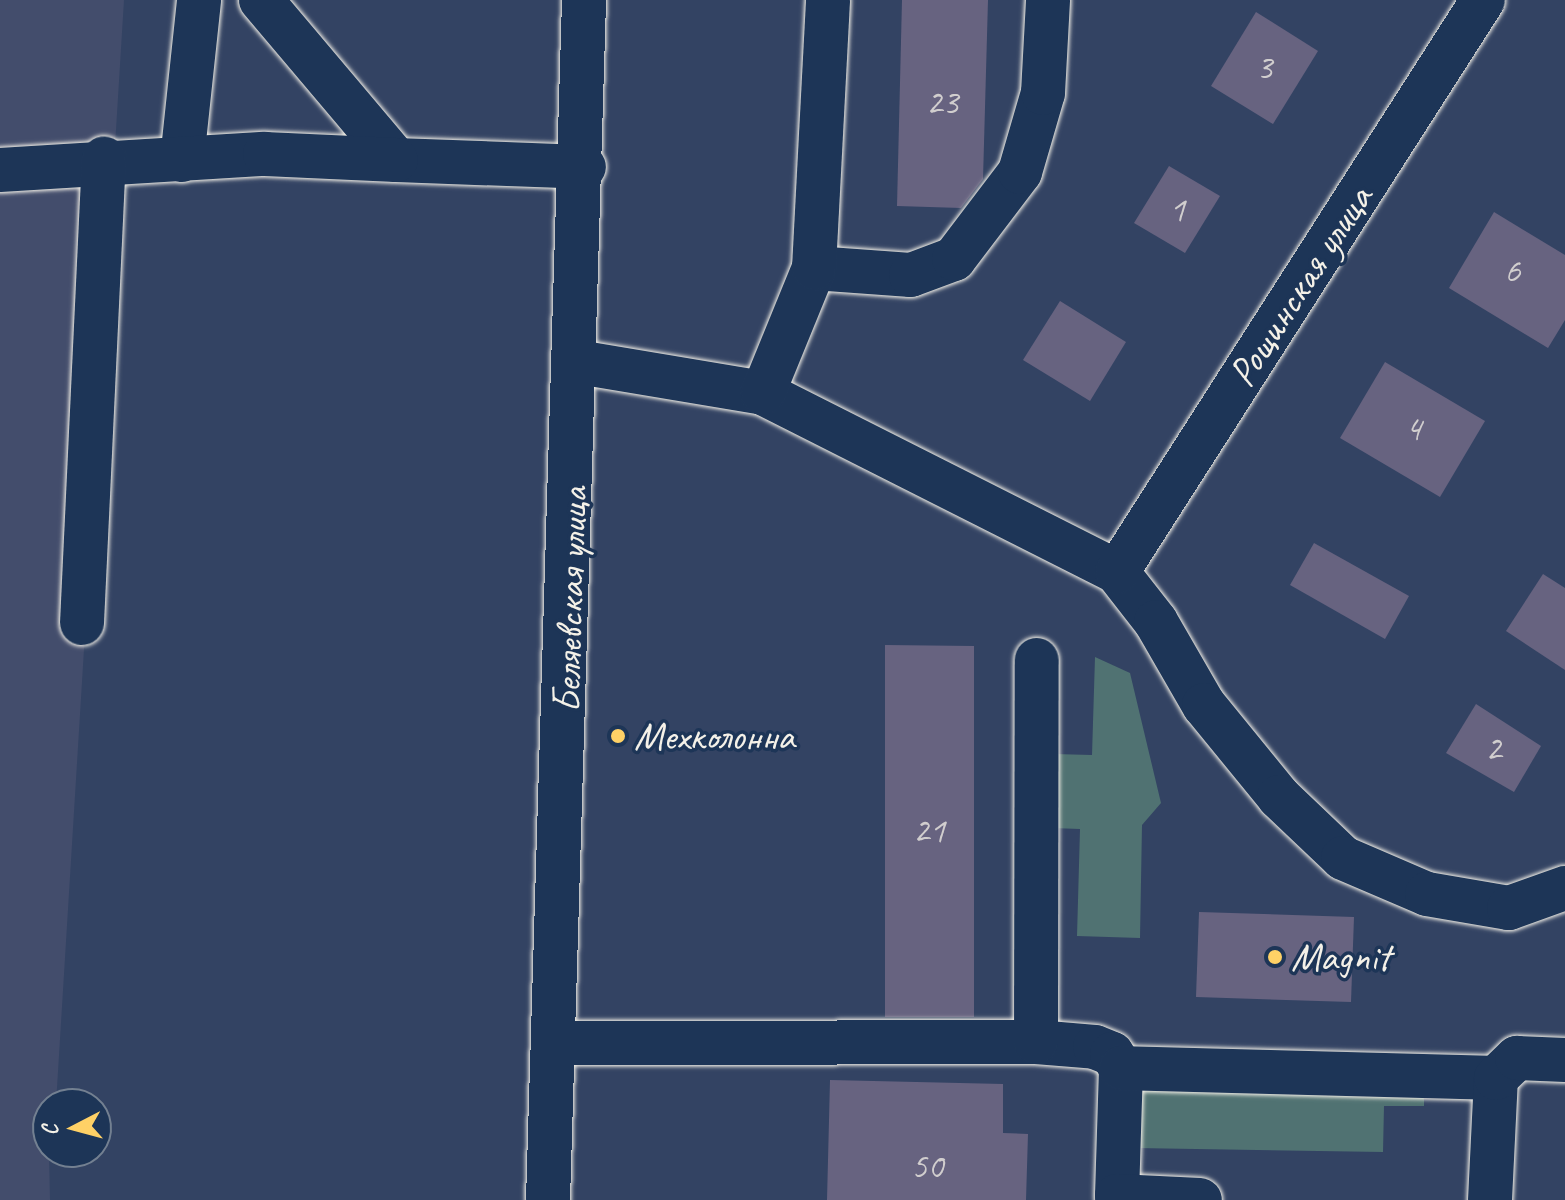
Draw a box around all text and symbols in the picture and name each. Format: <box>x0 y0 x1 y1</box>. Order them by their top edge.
house number: 3 <box>1256 46 1272 90</box>
house number: 23 <box>926 81 958 125</box>
street label: Рощинская улица <box>1216 175 1384 397</box>
house number: 1 <box>1169 188 1185 232</box>
house number: 6 <box>1504 249 1520 293</box>
house number: 4 <box>1405 407 1421 451</box>
street label: Беляевская улица <box>542 484 598 716</box>
place label: Мехколонна <box>634 712 794 760</box>
marker: Мехколонна <box>609 727 627 745</box>
house number: 2 <box>1485 727 1501 771</box>
house number: 21 <box>913 809 945 853</box>
place label: Magnit <box>1291 933 1390 981</box>
marker: Magnit <box>1266 948 1284 966</box>
north arrow <box>32 1088 112 1168</box>
text: С <box>36 1123 65 1137</box>
house number: 50 <box>911 1145 943 1189</box>

